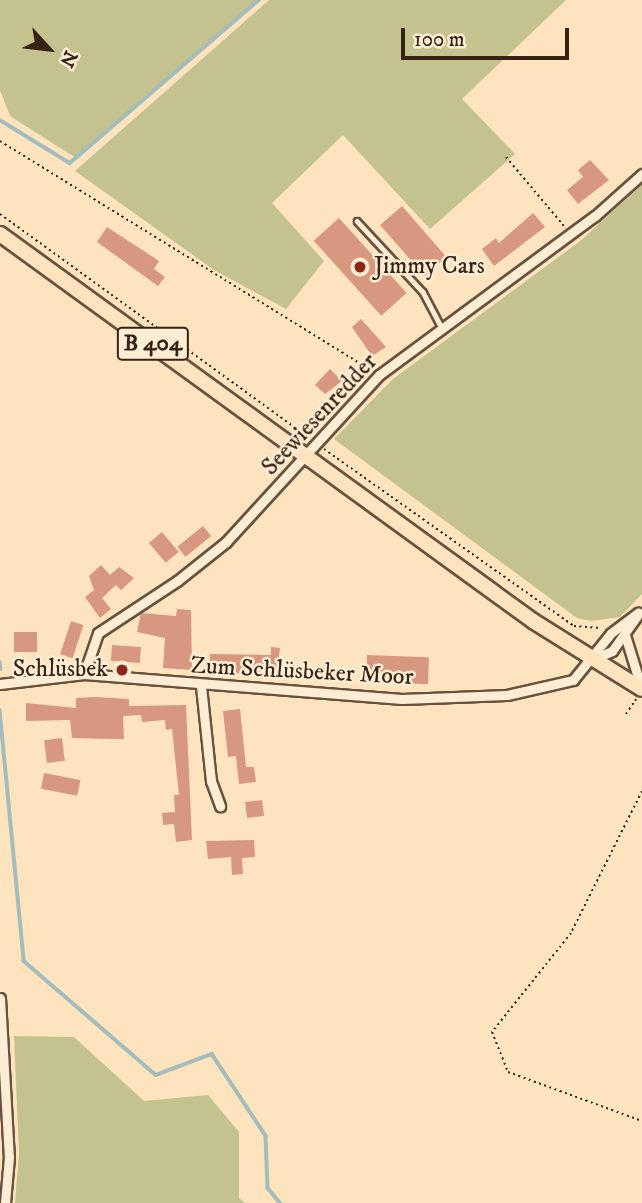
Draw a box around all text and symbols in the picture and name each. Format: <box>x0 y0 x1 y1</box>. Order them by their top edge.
north arrow <box>14 14 84 84</box>
scale bar <box>404 14 572 58</box>
text: 100 m <box>414 27 465 53</box>
text: N <box>54 47 82 71</box>
place label: Jimmy Cars <box>374 253 485 281</box>
marker: Jimmy Cars <box>352 259 368 275</box>
road number: B 404 <box>116 324 190 364</box>
street label: Seewiesenredder <box>256 348 384 482</box>
street label: Zum Schlüsbeker Moor <box>190 652 414 692</box>
place label: Schlüsbek <box>13 656 108 684</box>
marker: Schlüsbek <box>114 662 130 678</box>

